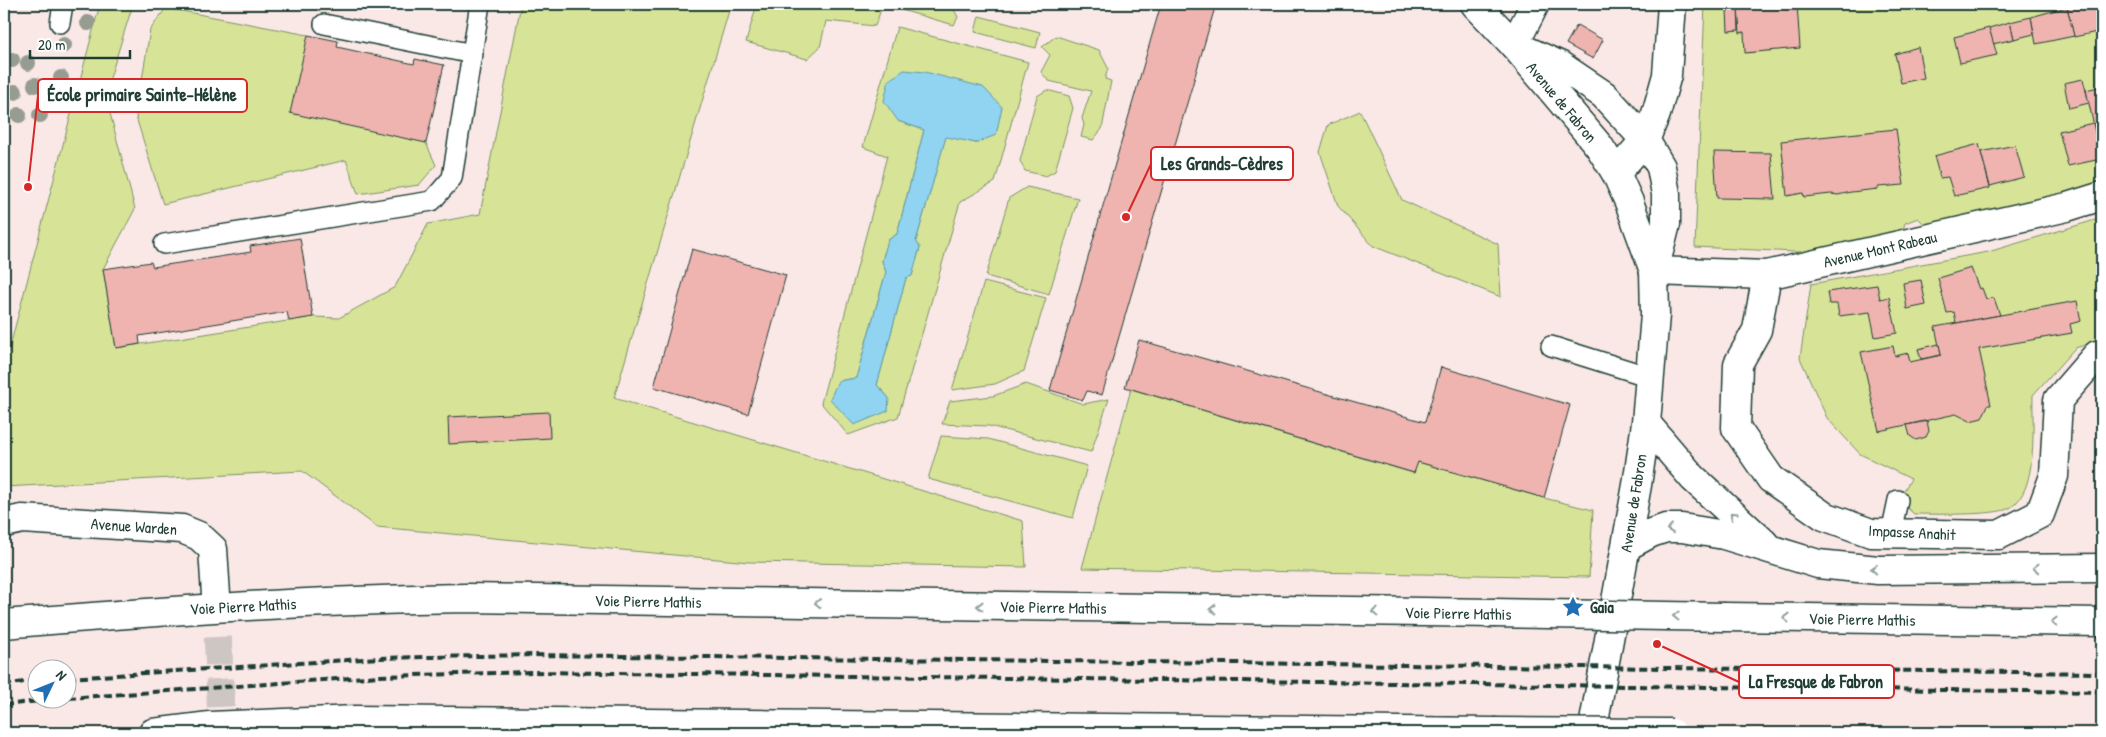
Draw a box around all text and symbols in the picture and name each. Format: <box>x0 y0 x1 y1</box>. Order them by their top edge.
scale bar <box>30 28 130 60</box>
text: 20 m <box>38 34 65 55</box>
street label: Avenue de Fabron <box>1522 57 1602 147</box>
callout: École primaire Sainte-Hélène <box>38 79 247 112</box>
text: École primaire Sainte-Hélène <box>47 82 238 108</box>
callout: Les Grands-Cèdres <box>1151 147 1293 180</box>
text: Les Grands-Cèdres <box>1161 151 1283 176</box>
street label: Avenue Mont Rabeau <box>1821 225 1939 273</box>
street label: Avenue de Fabron <box>1614 452 1652 554</box>
street label: Avenue Warden <box>90 512 178 540</box>
one-way arrow <box>1729 512 1738 521</box>
street label: Impasse Anahit <box>1868 519 1957 545</box>
one-way arrow <box>1665 523 1673 534</box>
one-way arrow <box>2032 563 2040 574</box>
one-way arrow <box>1869 564 1877 575</box>
street label: Voie Pierre Mathis <box>594 589 702 613</box>
street label: Voie Pierre Mathis <box>189 592 297 620</box>
place icon: Gaia <box>1560 594 1586 620</box>
street label: Voie Pierre Mathis <box>999 595 1107 619</box>
place label: Gaia <box>1590 596 1615 618</box>
one-way arrow <box>814 598 822 608</box>
one-way arrow <box>976 601 984 611</box>
street label: Voie Pierre Mathis <box>1404 601 1512 625</box>
one-way arrow <box>1209 604 1216 614</box>
one-way arrow <box>1371 606 1379 617</box>
street label: Voie Pierre Mathis <box>1808 607 1916 631</box>
one-way arrow <box>1672 611 1680 622</box>
one-way arrow <box>1782 613 1790 623</box>
one-way arrow <box>2049 617 2057 627</box>
north arrow <box>28 660 78 710</box>
callout: La Fresque de Fabron <box>1739 665 1894 698</box>
text: N <box>52 666 72 684</box>
text: La Fresque de Fabron <box>1749 669 1883 695</box>

